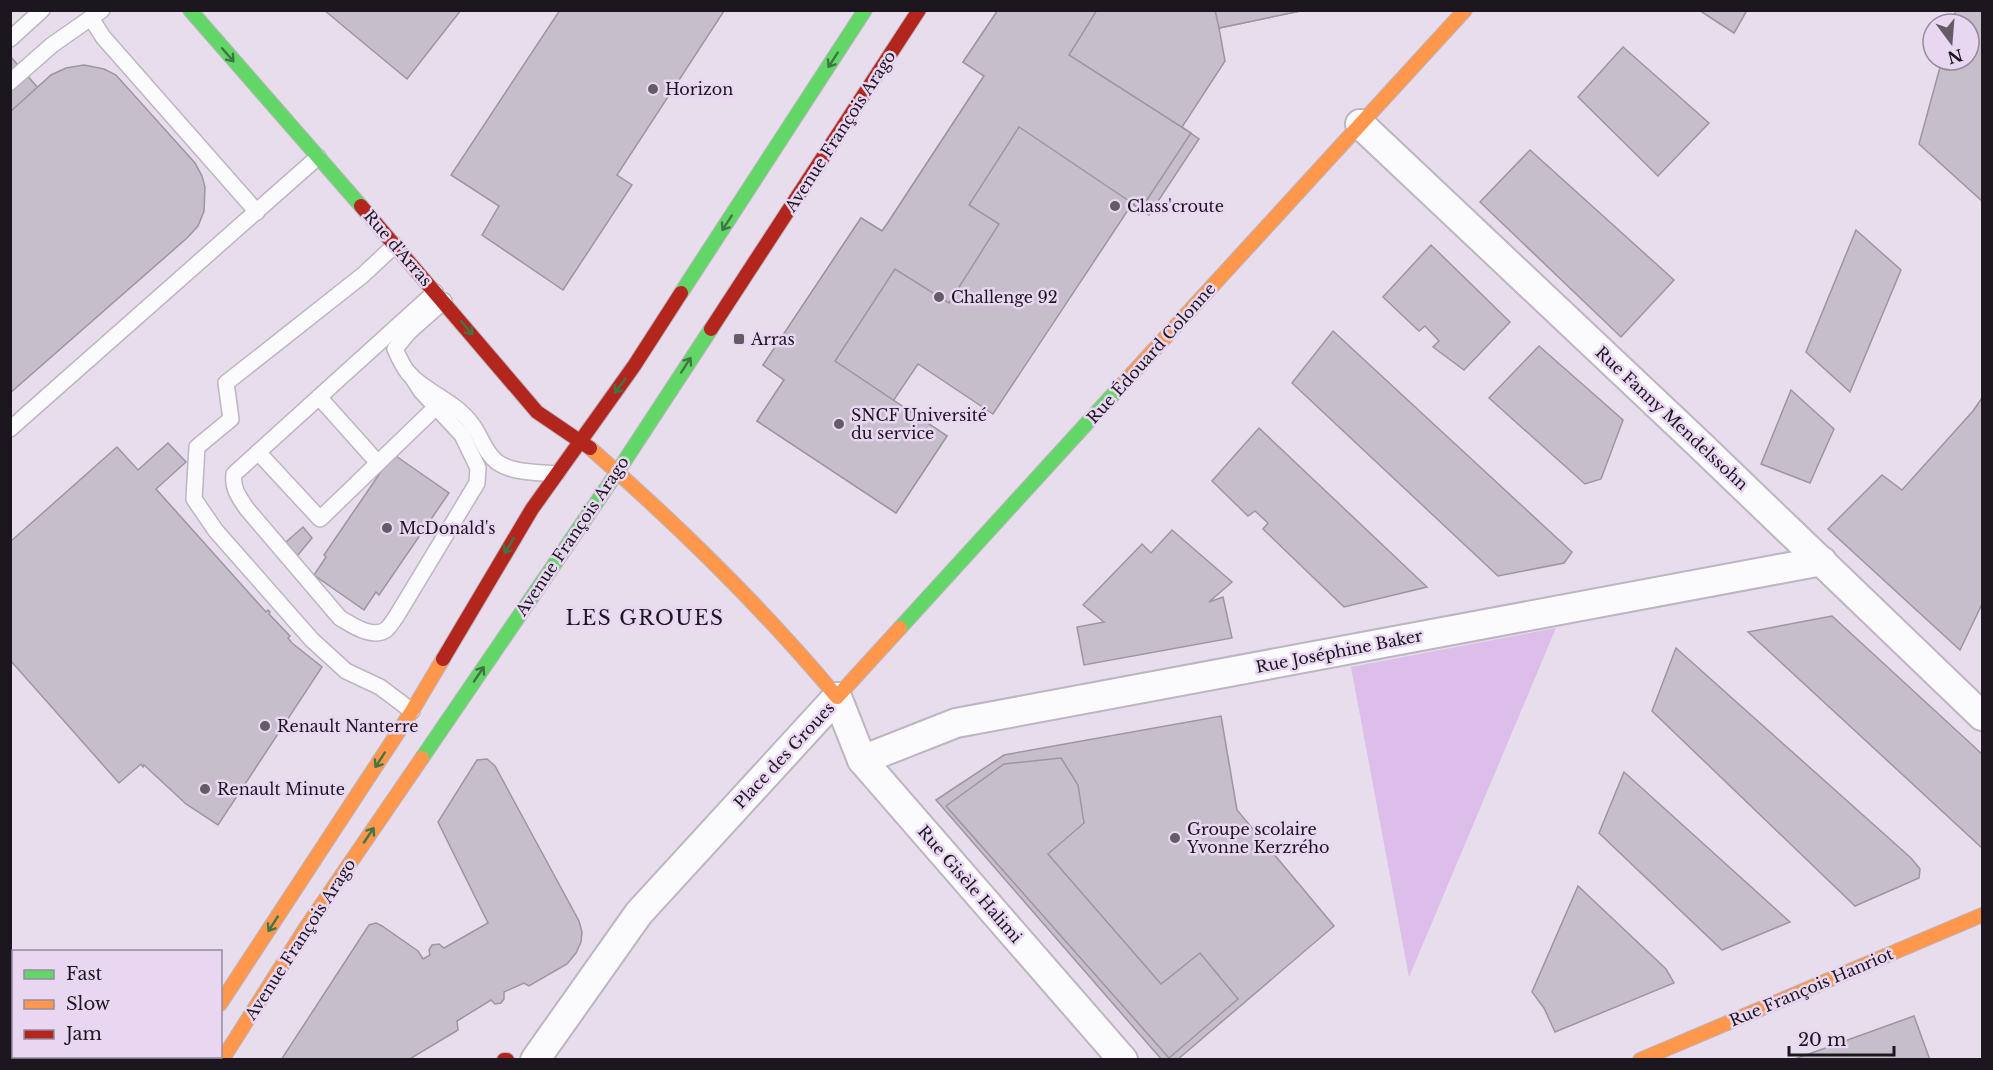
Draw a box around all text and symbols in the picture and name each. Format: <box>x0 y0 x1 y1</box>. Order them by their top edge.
north arrow <box>1921 12 1981 72</box>
text: N <box>1945 45 1965 68</box>
one-way arrow <box>221 47 235 62</box>
street label: Avenue François Arago <box>780 47 900 216</box>
one-way arrow <box>827 51 840 68</box>
place label: Horizon <box>665 79 733 99</box>
marker: Horizon <box>646 82 660 96</box>
place label: Class'croute <box>1127 196 1224 216</box>
marker: Class'croute <box>1108 199 1122 213</box>
street label: Rue d'Arras <box>360 206 436 290</box>
one-way arrow <box>721 214 733 231</box>
street label: Rue Édouard Colonne <box>1082 278 1220 428</box>
place label: Challenge 92 <box>951 287 1058 307</box>
marker: Challenge 92 <box>932 290 946 304</box>
one-way arrow <box>460 320 474 335</box>
place label: Arras <box>750 329 795 349</box>
marker: Arras <box>732 332 746 346</box>
street label: Rue Fanny Mendelssohn <box>1591 342 1753 494</box>
one-way arrow <box>680 357 693 374</box>
one-way arrow <box>614 377 626 393</box>
place label: SNCF Université du service <box>851 405 987 443</box>
marker: SNCF Université du service <box>832 417 846 431</box>
street label: Avenue François Arago <box>511 452 633 620</box>
place label: McDonald's <box>399 518 496 538</box>
marker: McDonald's <box>380 521 394 535</box>
one-way arrow <box>502 537 514 554</box>
district label: LES GROUES <box>566 606 724 630</box>
street label: Rue Joséphine Baker <box>1254 625 1424 677</box>
one-way arrow <box>472 665 485 682</box>
street label: Place des Groues <box>730 698 838 812</box>
place label: Renault Nanterre <box>277 716 418 736</box>
marker: Renault Nanterre <box>258 719 272 733</box>
one-way arrow <box>373 752 386 769</box>
place label: Renault Minute <box>217 779 345 799</box>
marker: Renault Minute <box>198 782 212 796</box>
place label: Groupe scolaire Yvonne Kerzrého <box>1186 819 1330 857</box>
street label: Rue Gisèle Halimi <box>914 821 1027 947</box>
one-way arrow <box>363 827 375 844</box>
marker: Groupe scolaire Yvonne Kerzrého <box>1168 831 1182 845</box>
street label: Avenue François Arago <box>240 855 360 1024</box>
one-way arrow <box>267 915 279 931</box>
street label: Rue François Hanriot <box>1726 943 1896 1031</box>
legend <box>12 950 222 1058</box>
text: Fast <box>66 963 103 985</box>
text: Slow <box>66 993 111 1015</box>
scale bar <box>1789 1019 1894 1057</box>
text: Jam <box>64 1023 102 1045</box>
text: 20 m <box>1798 1029 1846 1051</box>

